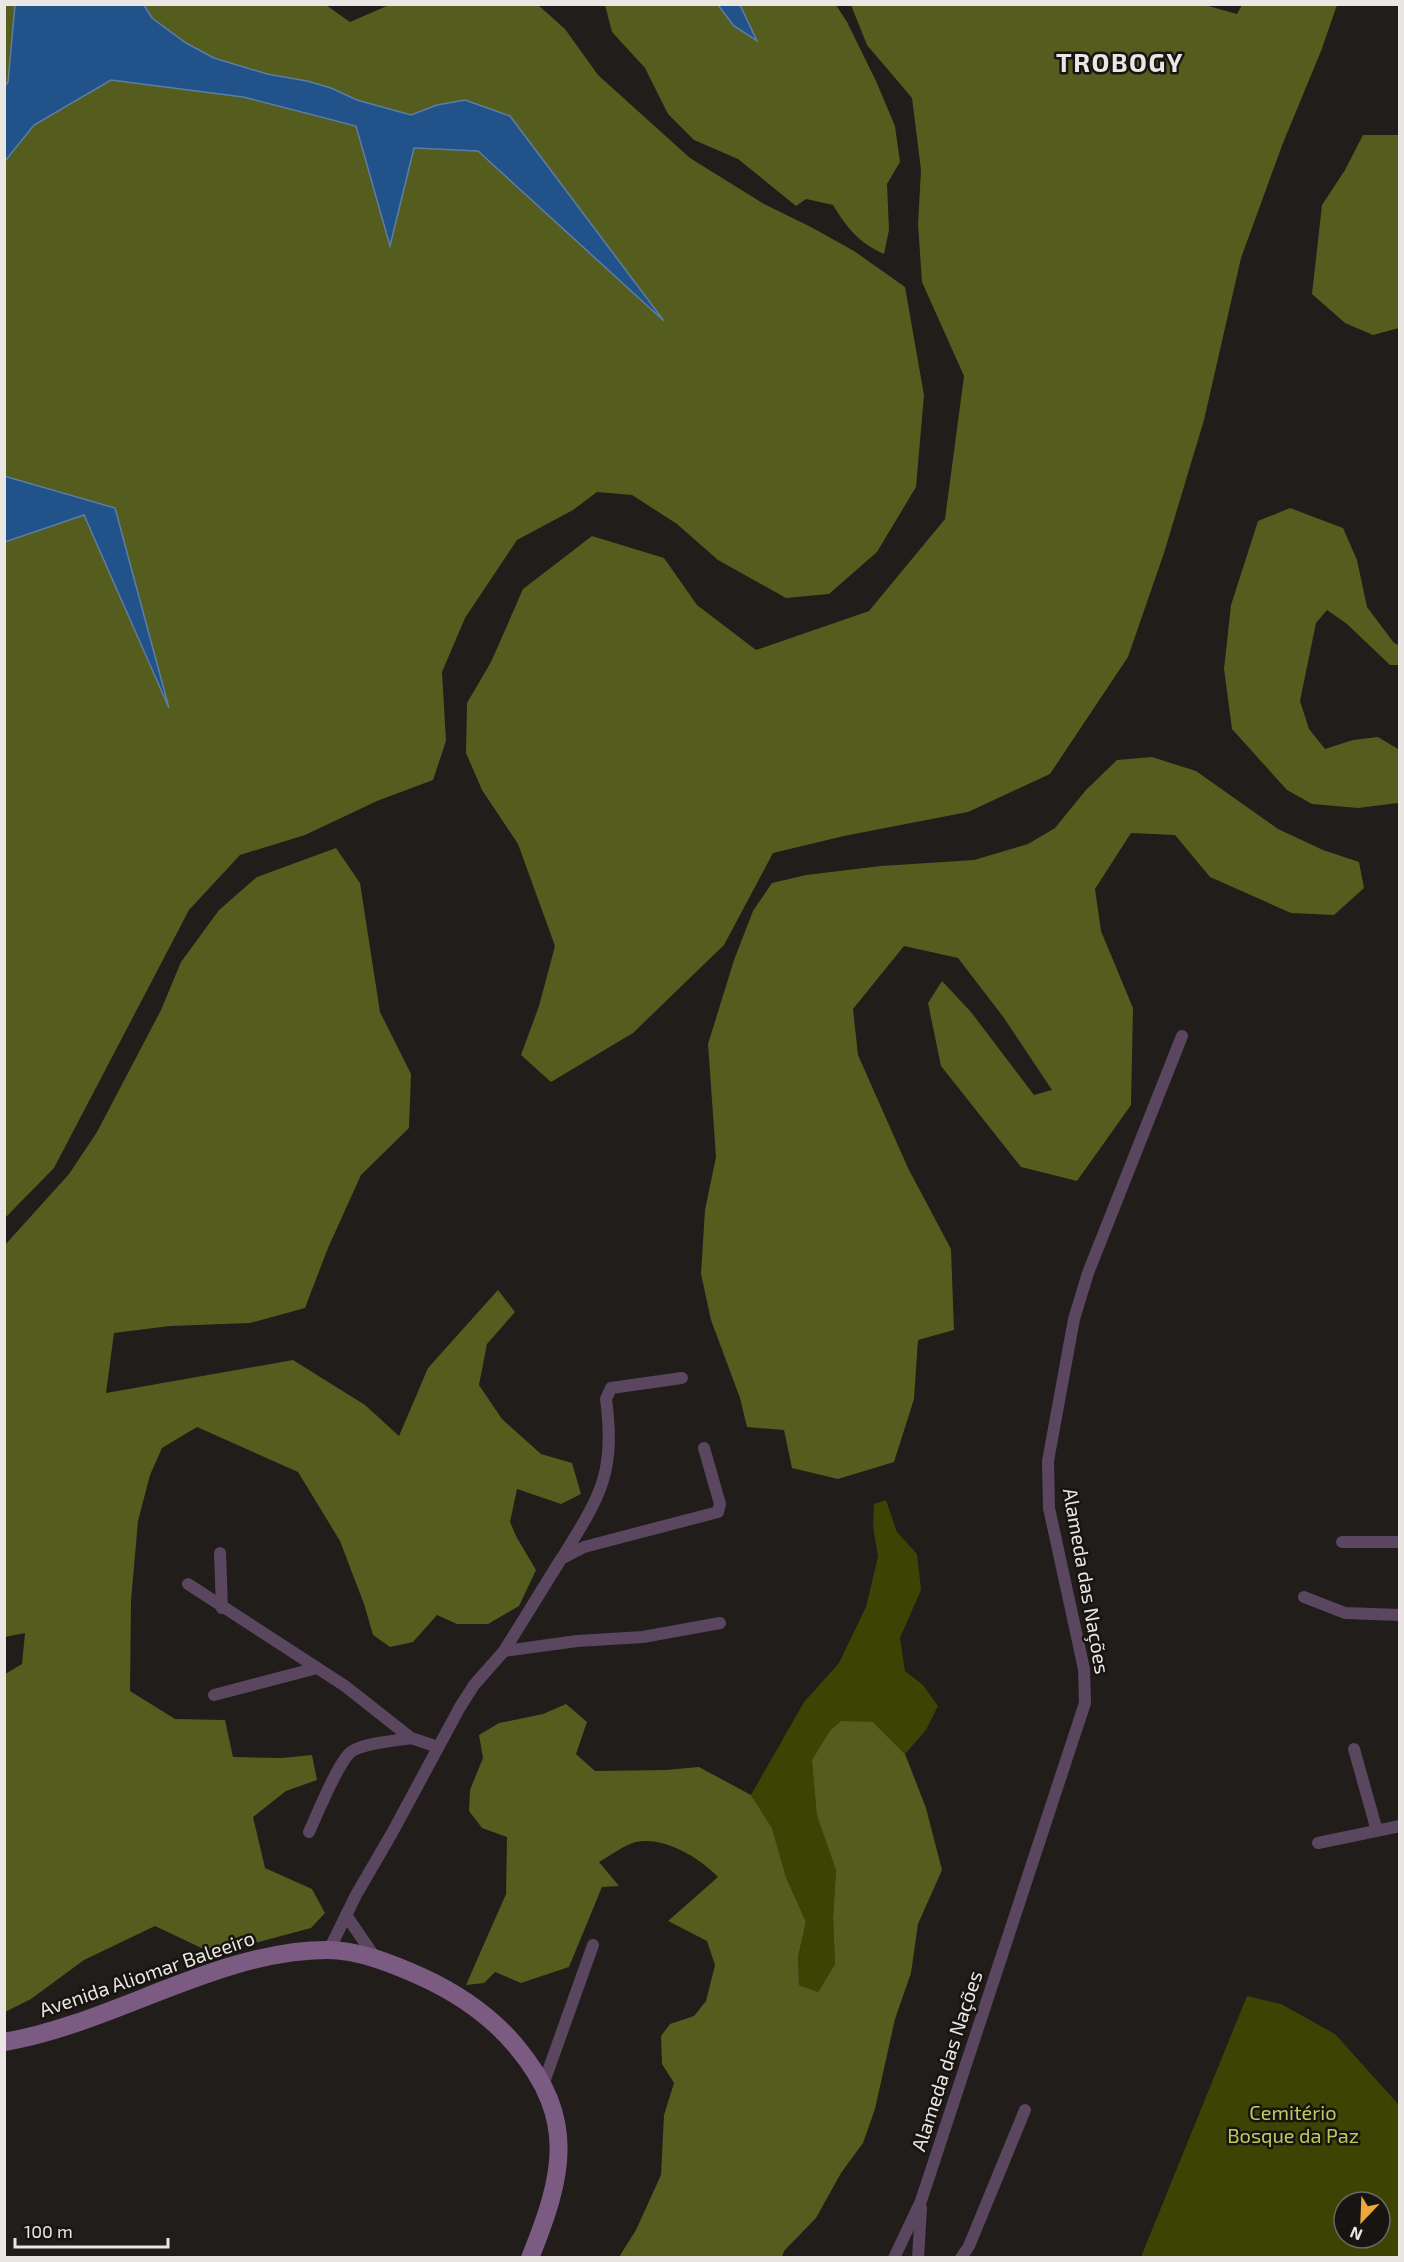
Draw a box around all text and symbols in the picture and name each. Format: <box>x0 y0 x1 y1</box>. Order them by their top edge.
district label: TROBOGY <box>1056 46 1184 77</box>
street label: Alameda das Nações <box>1058 1486 1115 1676</box>
street label: Avenida Aliomar Baleeiro <box>36 1925 258 2021</box>
street label: Alameda das Nações <box>906 1967 988 2154</box>
park label: Cemitério Bosque da Paz <box>1227 2100 1359 2147</box>
north arrow <box>1332 2190 1392 2250</box>
scale bar <box>15 2211 168 2249</box>
text: 100 m <box>24 2220 73 2242</box>
text: N <box>1347 2223 1365 2245</box>

